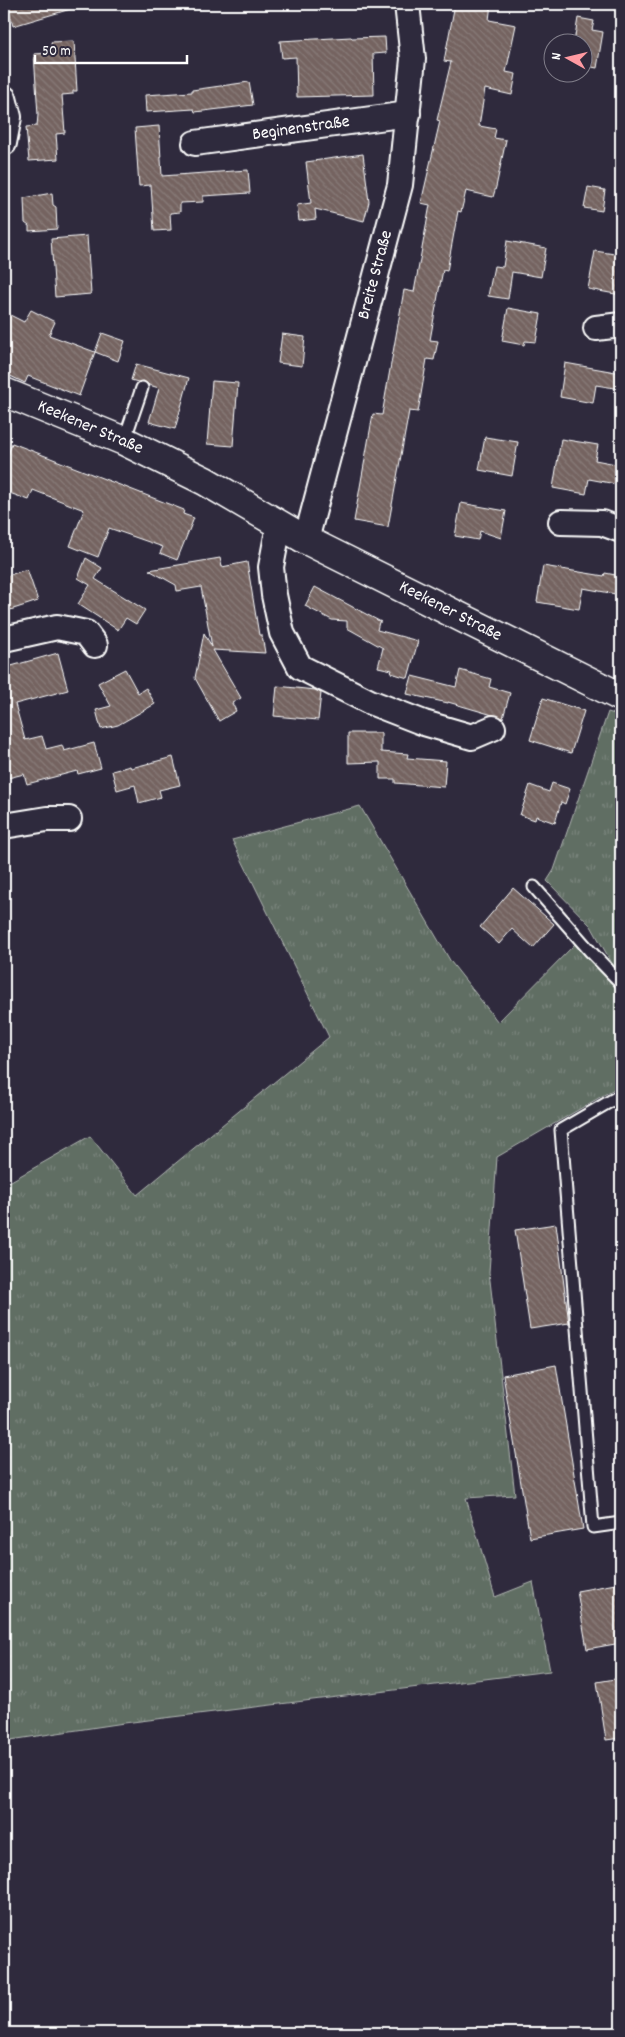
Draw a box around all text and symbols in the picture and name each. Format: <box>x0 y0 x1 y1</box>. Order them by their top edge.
scale bar <box>35 32 188 64</box>
north arrow <box>542 32 592 82</box>
text: 50 m <box>42 41 71 63</box>
text: N <box>547 52 568 61</box>
street label: Beginenstraße <box>251 110 351 148</box>
street label: Breite Straße <box>352 228 400 322</box>
street label: Keekener Straße <box>33 394 147 462</box>
street label: Keekener Straße <box>394 575 506 649</box>

